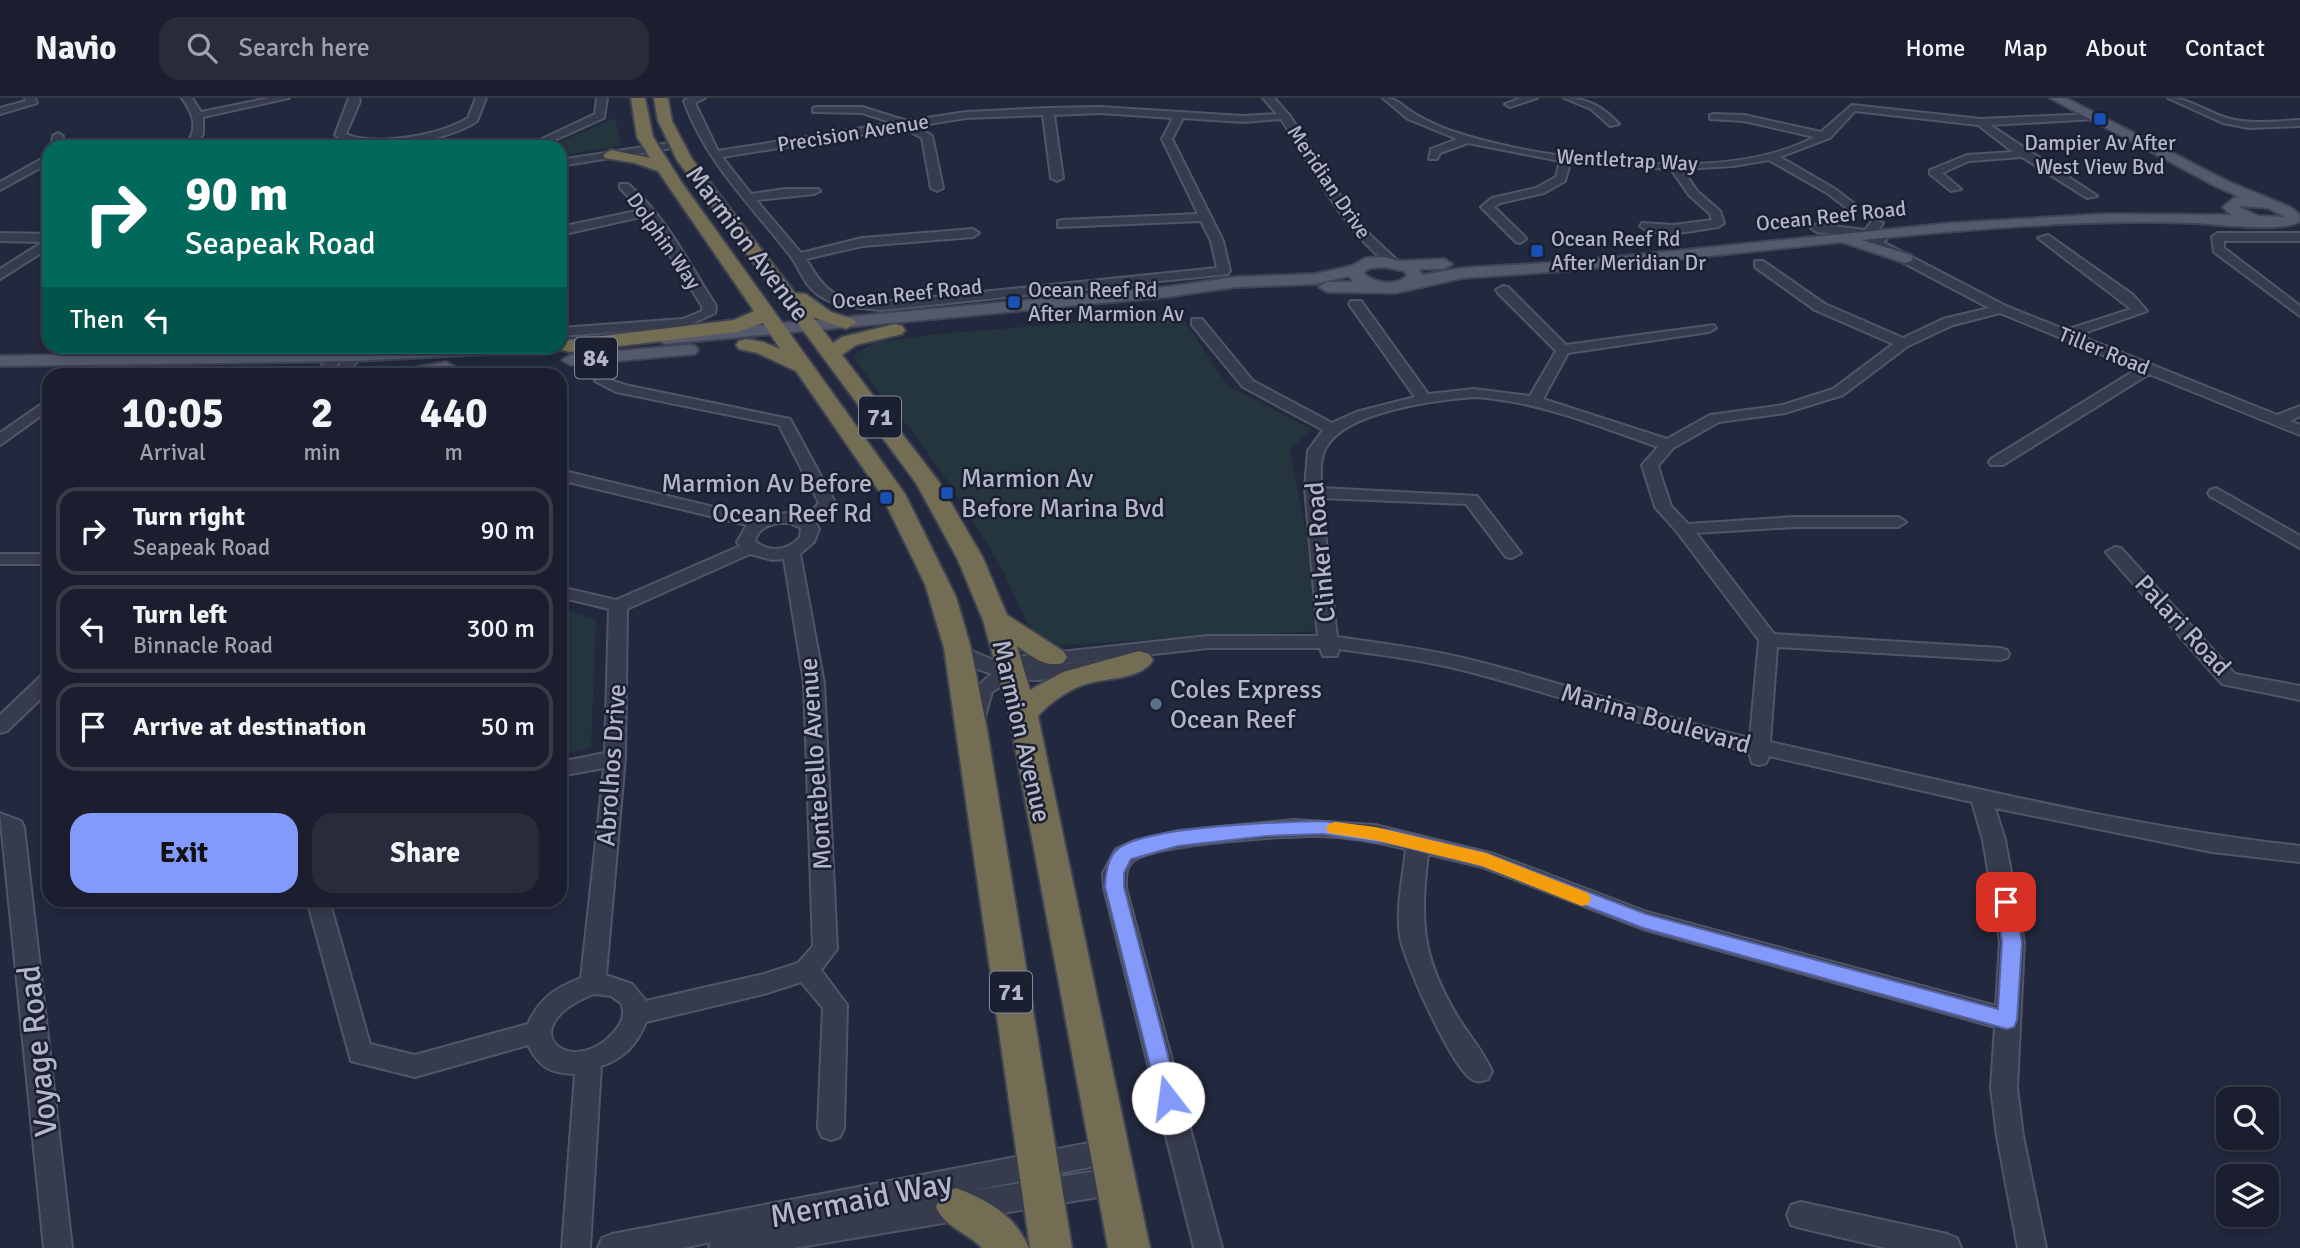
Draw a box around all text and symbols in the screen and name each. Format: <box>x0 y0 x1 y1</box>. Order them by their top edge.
search box <box>159 17 649 80</box>
text: Navio <box>35 28 117 69</box>
icon: search <box>183 29 221 67</box>
text: Search here <box>239 32 370 64</box>
text: Home <box>1905 33 1965 63</box>
text: Map <box>2003 33 2048 63</box>
text: About <box>2086 33 2147 63</box>
text: Contact <box>2185 33 2265 63</box>
street label: Precision Avenue <box>775 108 931 158</box>
marker: Dampier Av After West View Bvd <box>2092 111 2108 127</box>
street label: Meridian Drive <box>1281 120 1377 244</box>
place label: Dampier Av After West View Bvd <box>2024 130 2176 180</box>
street label: Wentletrap Way <box>1556 143 1698 177</box>
street label: Marmion Avenue <box>678 160 816 328</box>
text: 90 m <box>185 164 288 224</box>
icon: right <box>70 168 161 259</box>
street label: Dolphin Way <box>621 188 707 295</box>
street label: Ocean Reef Road <box>1755 195 1907 237</box>
text: Seapeak Road <box>185 224 376 263</box>
place label: Ocean Reef Rd After Meridian Dr <box>1551 226 1706 276</box>
marker: Ocean Reef Rd After Meridian Dr <box>1529 243 1545 259</box>
street label: Ocean Reef Road <box>831 273 983 315</box>
place label: Ocean Reef Rd After Marmion Av <box>1028 277 1184 327</box>
marker: Ocean Reef Rd After Marmion Av <box>1006 294 1022 310</box>
icon: left <box>138 301 176 339</box>
text: Then <box>70 304 124 336</box>
street label: Tiller Road <box>2055 321 2153 381</box>
road number: 84 <box>575 338 617 379</box>
text: 10:05 <box>121 388 224 439</box>
text: 2 <box>311 388 333 439</box>
text: 440 <box>420 388 488 439</box>
road number: 71 <box>859 396 901 438</box>
text: Arrival <box>140 438 206 467</box>
text: min <box>303 438 341 467</box>
text: m <box>445 438 463 467</box>
place label: Marmion Av Before Marina Bvd <box>961 463 1165 525</box>
place label: Marmion Av Before Ocean Reef Rd <box>661 468 872 530</box>
street label: Clinker Road <box>1299 480 1343 623</box>
marker: Marmion Av Before Marina Bvd <box>939 485 955 501</box>
marker: Marmion Av Before Ocean Reef Rd <box>878 490 894 506</box>
text: Turn right <box>133 501 245 533</box>
icon: right <box>74 512 112 550</box>
text: 90 m <box>480 515 535 547</box>
text: Seapeak Road <box>133 533 270 562</box>
street label: Palari Road <box>2127 568 2237 683</box>
text: Turn left <box>133 599 227 631</box>
icon: left <box>74 610 112 648</box>
text: 300 m <box>466 613 535 645</box>
text: Binnacle Road <box>133 631 273 660</box>
street label: Marmion Avenue <box>984 637 1058 826</box>
street label: Montebello Avenue <box>793 657 839 871</box>
place label: Coles Express Ocean Reef <box>1170 674 1322 736</box>
street label: Marina Boulevard <box>1557 677 1754 761</box>
street label: Abrolhos Drive <box>590 683 634 847</box>
marker: Coles Express Ocean Reef <box>1148 696 1164 712</box>
icon: arrive <box>74 708 112 746</box>
text: Arrive at destination <box>133 711 366 743</box>
text: 50 m <box>480 711 535 743</box>
button: Exit <box>70 813 298 893</box>
button: Share <box>312 813 539 893</box>
pin <box>1976 872 2036 932</box>
icon: arrive <box>1987 883 2025 921</box>
street label: Voyage Road <box>9 963 66 1139</box>
road number: 71 <box>990 972 1032 1012</box>
position arrow <box>1131 1061 1205 1135</box>
map controls <box>2216 1087 2279 1227</box>
button: search <box>2216 1087 2279 1150</box>
street label: Mermaid Way <box>767 1163 956 1236</box>
button: layers <box>2216 1164 2279 1227</box>

